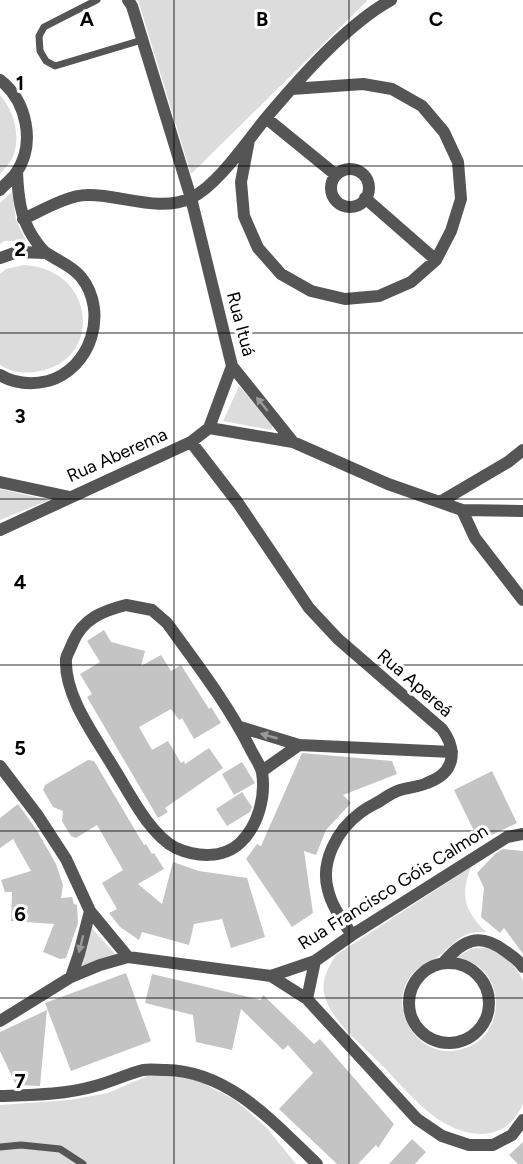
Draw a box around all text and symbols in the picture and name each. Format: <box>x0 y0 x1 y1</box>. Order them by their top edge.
text: A <box>80 7 95 31</box>
text: B <box>256 7 268 31</box>
text: C <box>429 7 443 31</box>
text: 1 <box>16 71 24 95</box>
text: 2 <box>14 237 26 261</box>
street label: Rua Ituá <box>222 289 260 359</box>
one-way arrow <box>257 397 269 412</box>
text: 3 <box>14 404 26 428</box>
street label: Rua Aberema <box>63 423 171 487</box>
text: 4 <box>14 570 27 594</box>
street label: Rua Apereá <box>373 644 457 722</box>
one-way arrow <box>260 731 278 740</box>
text: 5 <box>14 736 26 760</box>
street label: Rua Francisco Góis Calmon <box>294 819 492 955</box>
text: 6 <box>14 902 26 926</box>
one-way arrow <box>76 935 86 953</box>
text: 7 <box>14 1069 26 1093</box>

